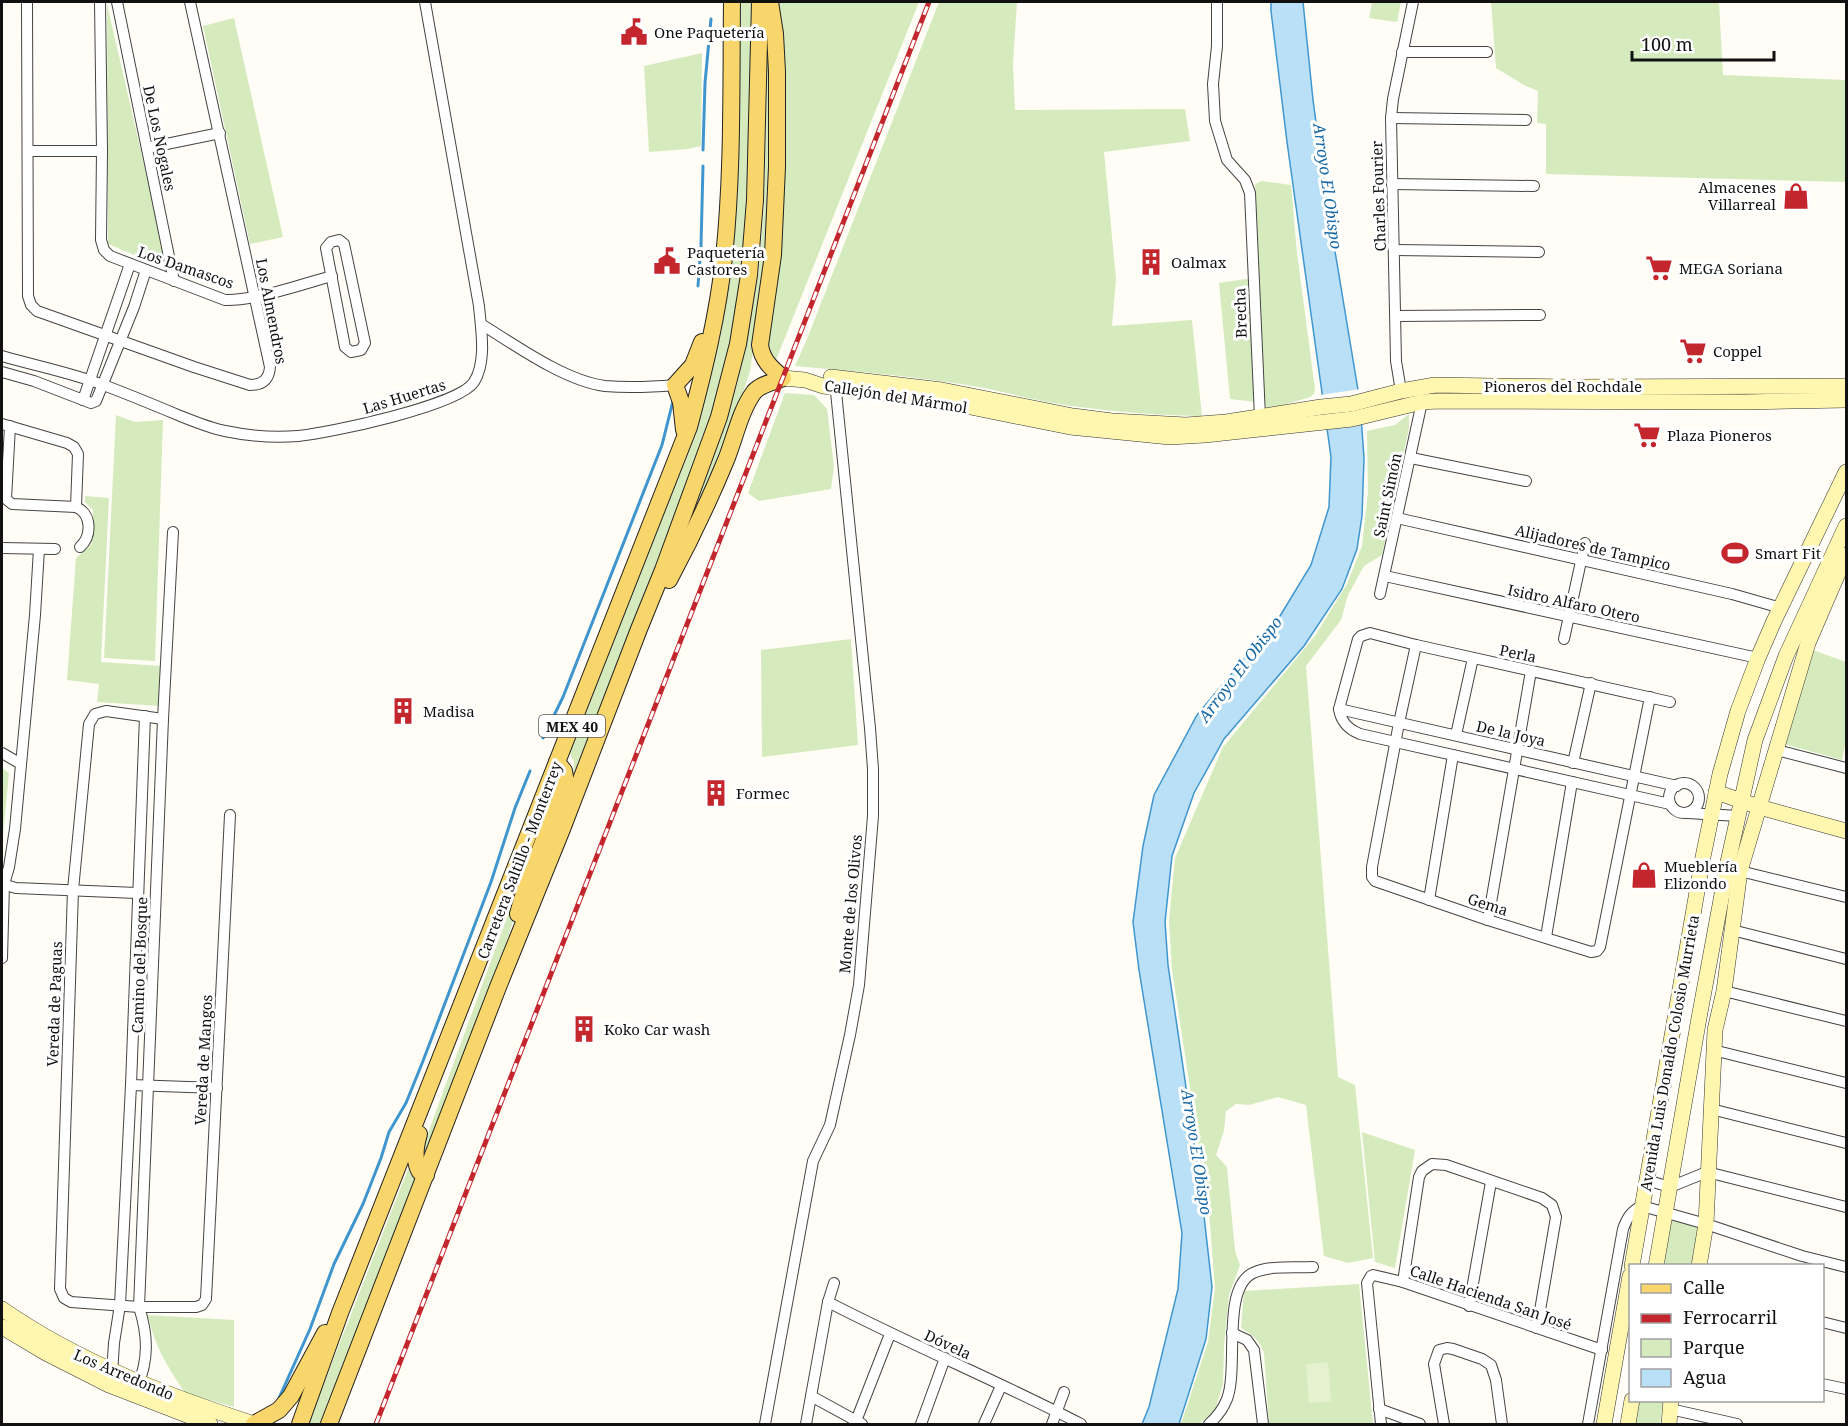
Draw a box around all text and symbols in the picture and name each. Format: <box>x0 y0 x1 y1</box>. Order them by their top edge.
public building icon: One Paquetería <box>619 17 649 47</box>
place label: One Paquetería <box>654 22 765 42</box>
scale bar <box>1632 24 1774 62</box>
text: 100 m <box>1641 32 1693 56</box>
street label: De Los Nogales <box>139 83 181 193</box>
water label: Arroyo El Obispo <box>1308 121 1348 250</box>
street label: Charles Fourier <box>1366 140 1390 252</box>
place label: Almacenes Villarreal <box>1698 177 1776 214</box>
shop icon: Almacenes Villarreal <box>1781 181 1811 211</box>
street label: Los Damascos <box>135 241 237 293</box>
place label: Paquetería Castores <box>687 242 765 279</box>
public building icon: Paquetería Castores <box>652 246 682 276</box>
building icon: Oalmax <box>1136 247 1166 277</box>
place label: Oalmax <box>1171 252 1227 272</box>
supermarket icon: MEGA Soriana <box>1644 253 1674 283</box>
street label: Los Almendros <box>252 256 292 366</box>
place label: MEGA Soriana <box>1679 258 1783 278</box>
street label: Brecha <box>1229 288 1251 338</box>
supermarket icon: Coppel <box>1678 336 1708 366</box>
place label: Coppel <box>1713 341 1762 361</box>
street label: Las Huertas <box>360 374 448 418</box>
street label: Callejón del Mármol <box>823 375 969 417</box>
street label: Pioneros del Rochdale <box>1484 376 1642 396</box>
supermarket icon: Plaza Pioneros <box>1632 420 1662 450</box>
place label: Plaza Pioneros <box>1667 425 1772 445</box>
street label: Saint Simón <box>1368 451 1406 539</box>
street label: Alijadores de Tampico <box>1513 519 1673 575</box>
sports icon: Smart Fit <box>1720 538 1750 568</box>
place label: Smart Fit <box>1755 543 1821 563</box>
street label: Isidro Alfaro Otero <box>1506 579 1642 627</box>
water label: Arroyo El Obispo <box>1192 612 1287 727</box>
street label: Perla <box>1498 639 1538 667</box>
building icon: Madisa <box>388 696 418 726</box>
place label: Madisa <box>423 701 475 721</box>
road number: MEX 40 <box>539 715 605 737</box>
street label: De la Joya <box>1474 715 1548 751</box>
street label: Carretera Saltillo - Monterrey <box>472 758 566 962</box>
building icon: Formec <box>701 778 731 808</box>
place label: Formec <box>736 783 790 803</box>
street label: Monte de los Olivos <box>834 833 866 974</box>
place label: Mueblería Elizondo <box>1664 856 1738 893</box>
shop icon: Mueblería Elizondo <box>1629 860 1659 890</box>
street label: Gema <box>1465 888 1511 920</box>
street label: Camino del Bosque <box>127 896 151 1034</box>
street label: Avenida Luis Donaldo Colosio Murrieta <box>1635 913 1703 1193</box>
street label: Vereda de Paguas <box>42 941 66 1067</box>
street label: Vereda de Mangos <box>190 994 216 1126</box>
building icon: Koko Car wash <box>569 1014 599 1044</box>
place label: Koko Car wash <box>604 1019 711 1039</box>
water label: Arroyo El Obispo <box>1176 1086 1218 1217</box>
street label: Calle Hacienda San José <box>1408 1260 1574 1334</box>
legend <box>1629 1264 1824 1402</box>
text: Calle <box>1683 1275 1725 1299</box>
text: Ferrocarril <box>1683 1305 1778 1329</box>
street label: Dóvela <box>921 1325 975 1363</box>
text: Parque <box>1683 1335 1745 1359</box>
street label: Los Arredondo <box>71 1344 177 1404</box>
text: Agua <box>1683 1365 1727 1389</box>

